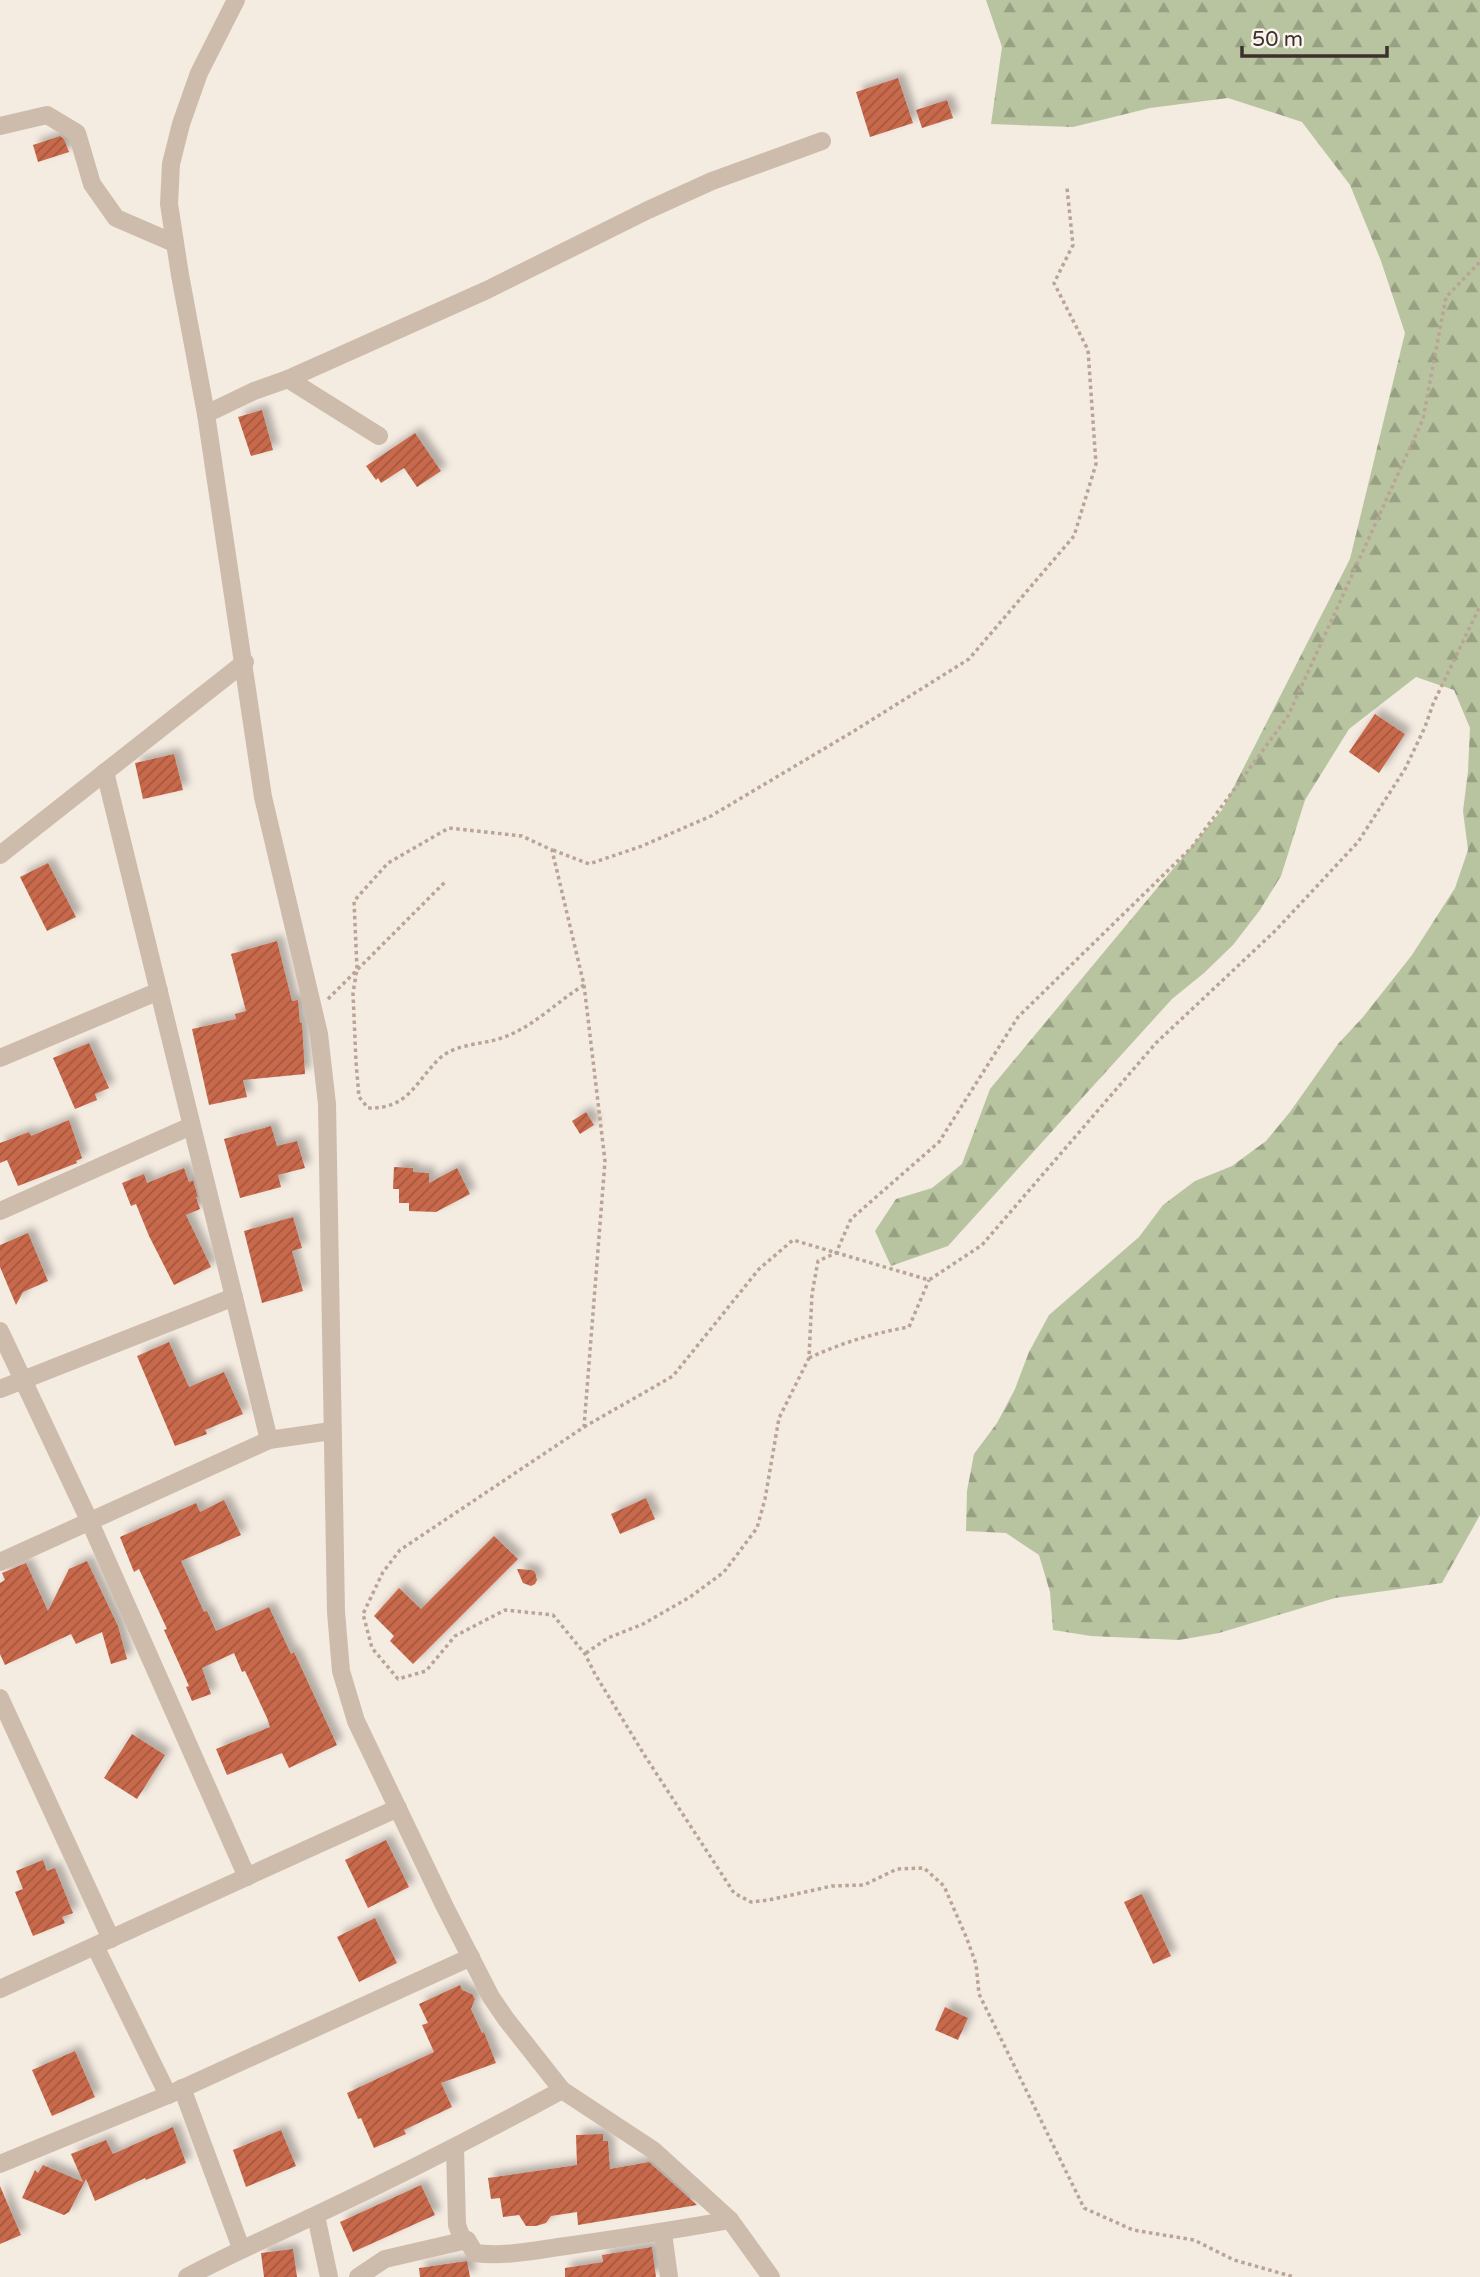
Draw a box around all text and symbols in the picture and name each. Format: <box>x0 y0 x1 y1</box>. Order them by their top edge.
scale bar <box>1242 14 1387 58</box>
text: 50 m <box>1252 27 1303 52</box>

